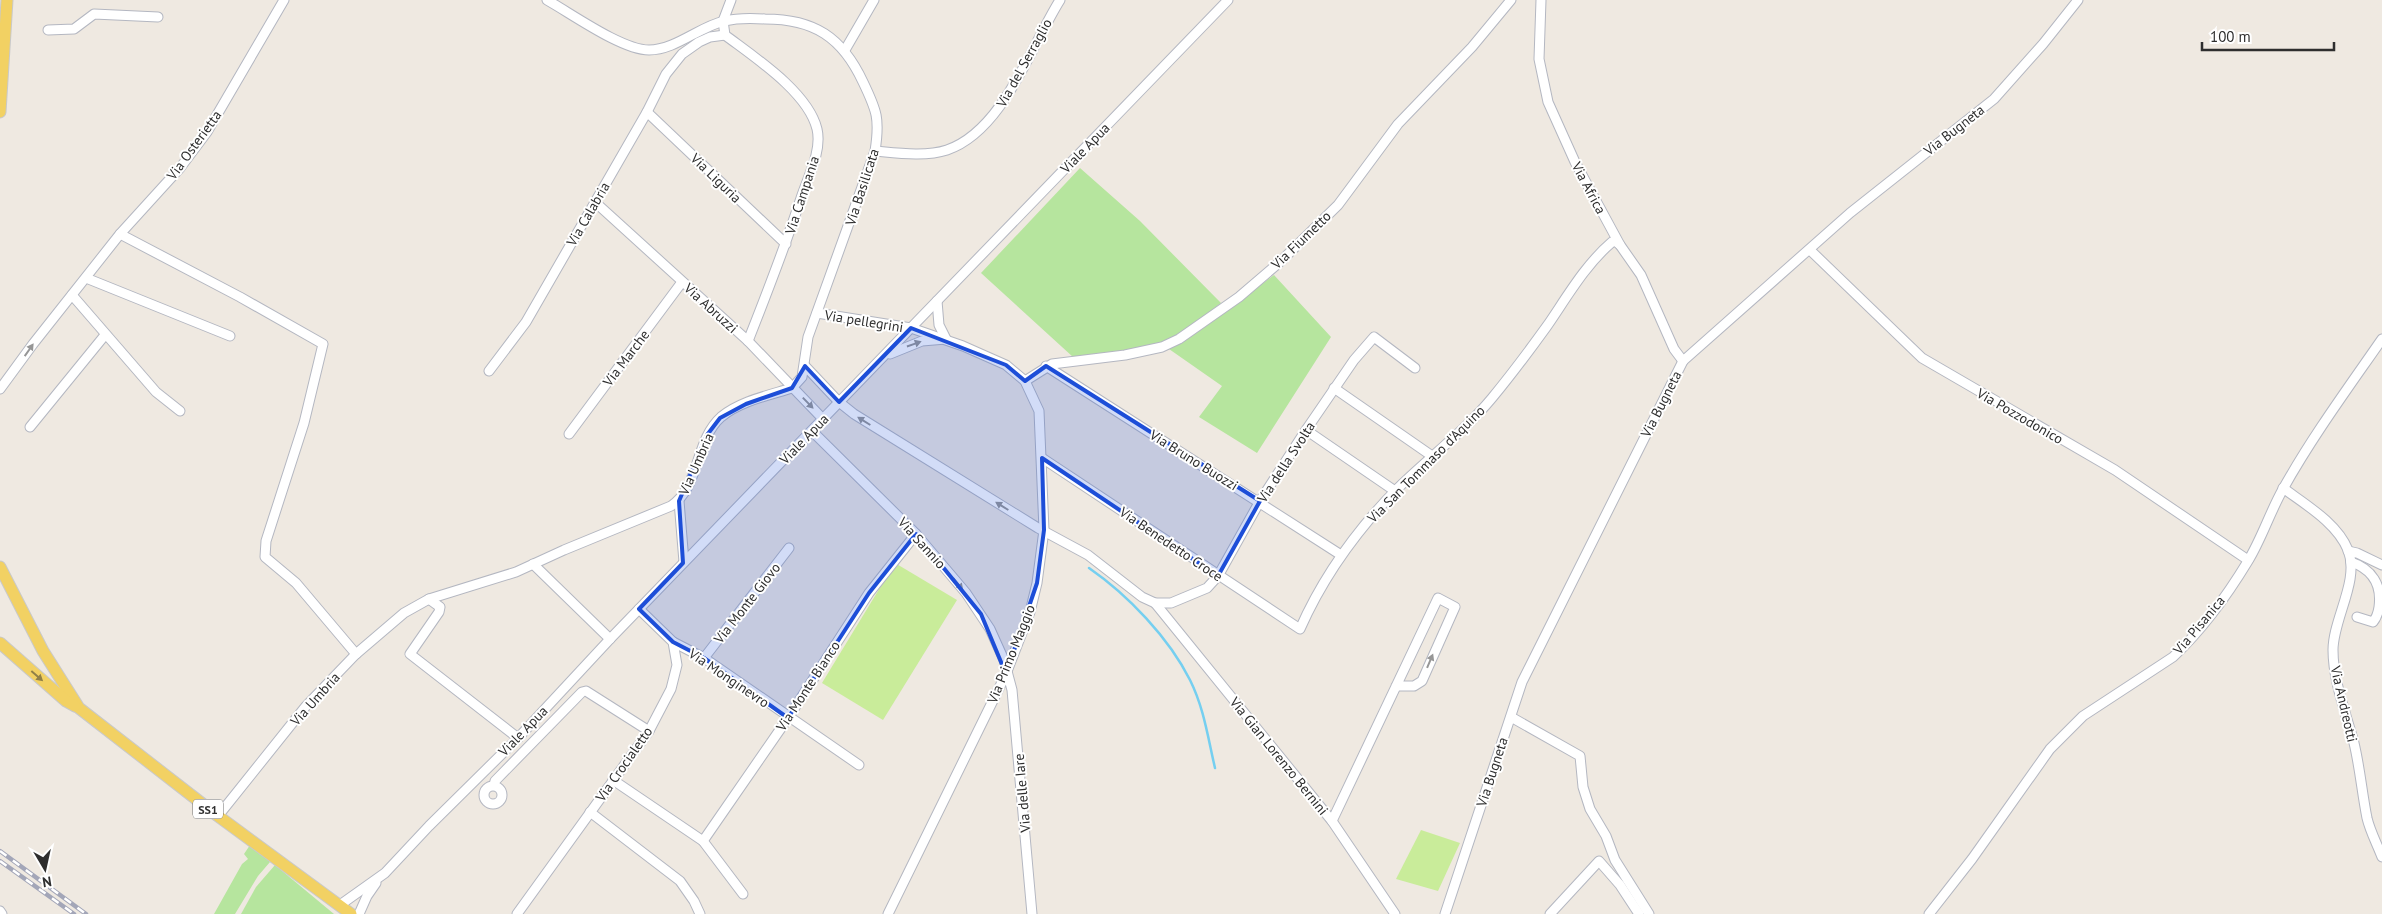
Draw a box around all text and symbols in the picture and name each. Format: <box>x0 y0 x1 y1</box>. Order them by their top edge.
street label: Via del Serraglio <box>992 15 1056 111</box>
scale bar <box>2202 20 2334 52</box>
text: 100 m <box>2210 27 2251 46</box>
street label: Via Bugneta <box>1919 101 1988 160</box>
street label: Via Osterietta <box>162 107 225 184</box>
street label: Viale Apua <box>1056 119 1114 178</box>
street label: Via Basilicata <box>841 146 883 229</box>
street label: Via Liguria <box>686 149 745 207</box>
street label: Via Campania <box>781 153 823 237</box>
street label: Via Africa <box>1567 158 1610 217</box>
street label: Via Calabria <box>562 179 614 250</box>
street label: Via Fiumetto <box>1267 207 1335 274</box>
street label: Via Abruzzi <box>680 278 742 337</box>
street label: Via pellegrini <box>822 306 905 336</box>
street label: Via Marche <box>598 326 653 391</box>
one-way arrow <box>906 340 921 347</box>
one-way arrow <box>24 343 34 356</box>
street label: Via Bugneta <box>1636 368 1685 441</box>
street label: Via Pozzodonico <box>1973 384 2066 448</box>
one-way arrow <box>802 397 814 409</box>
street label: Via San Tommaso d'Aquino <box>1363 401 1489 527</box>
street label: Viale Apua <box>775 410 833 469</box>
one-way arrow <box>857 416 870 425</box>
street label: Via della Svolta <box>1253 418 1319 507</box>
street label: Via Bruno Buozzi <box>1146 425 1242 494</box>
street label: Via Umbria <box>674 430 718 499</box>
one-way arrow <box>996 501 1009 511</box>
street label: Via Benedetto Croce <box>1115 502 1226 585</box>
street label: Via Sannio <box>893 513 950 573</box>
street label: Via Monte Giovo <box>709 559 784 648</box>
one-way arrow <box>953 578 964 591</box>
street label: Via Pisanica <box>2168 592 2229 659</box>
street label: Via Primo Maggio <box>983 602 1039 707</box>
street label: Via Monte Bianco <box>772 637 844 735</box>
street label: Via Monginevro <box>684 644 773 712</box>
one-way arrow <box>1427 654 1435 668</box>
street label: Via Andreotti <box>2326 663 2362 744</box>
street label: Via Umbria <box>286 668 344 730</box>
one-way arrow <box>30 670 43 681</box>
street label: Via Gian Lorenzo Bernini <box>1225 693 1332 819</box>
street label: Viale Apua <box>494 702 552 761</box>
street label: Via Crocialetto <box>591 723 656 806</box>
street label: Via Bugneta <box>1472 735 1512 810</box>
street label: Via delle Iare <box>1010 753 1034 834</box>
road number: SS1 <box>193 800 223 819</box>
north arrow <box>20 844 70 894</box>
text: N <box>41 872 53 891</box>

